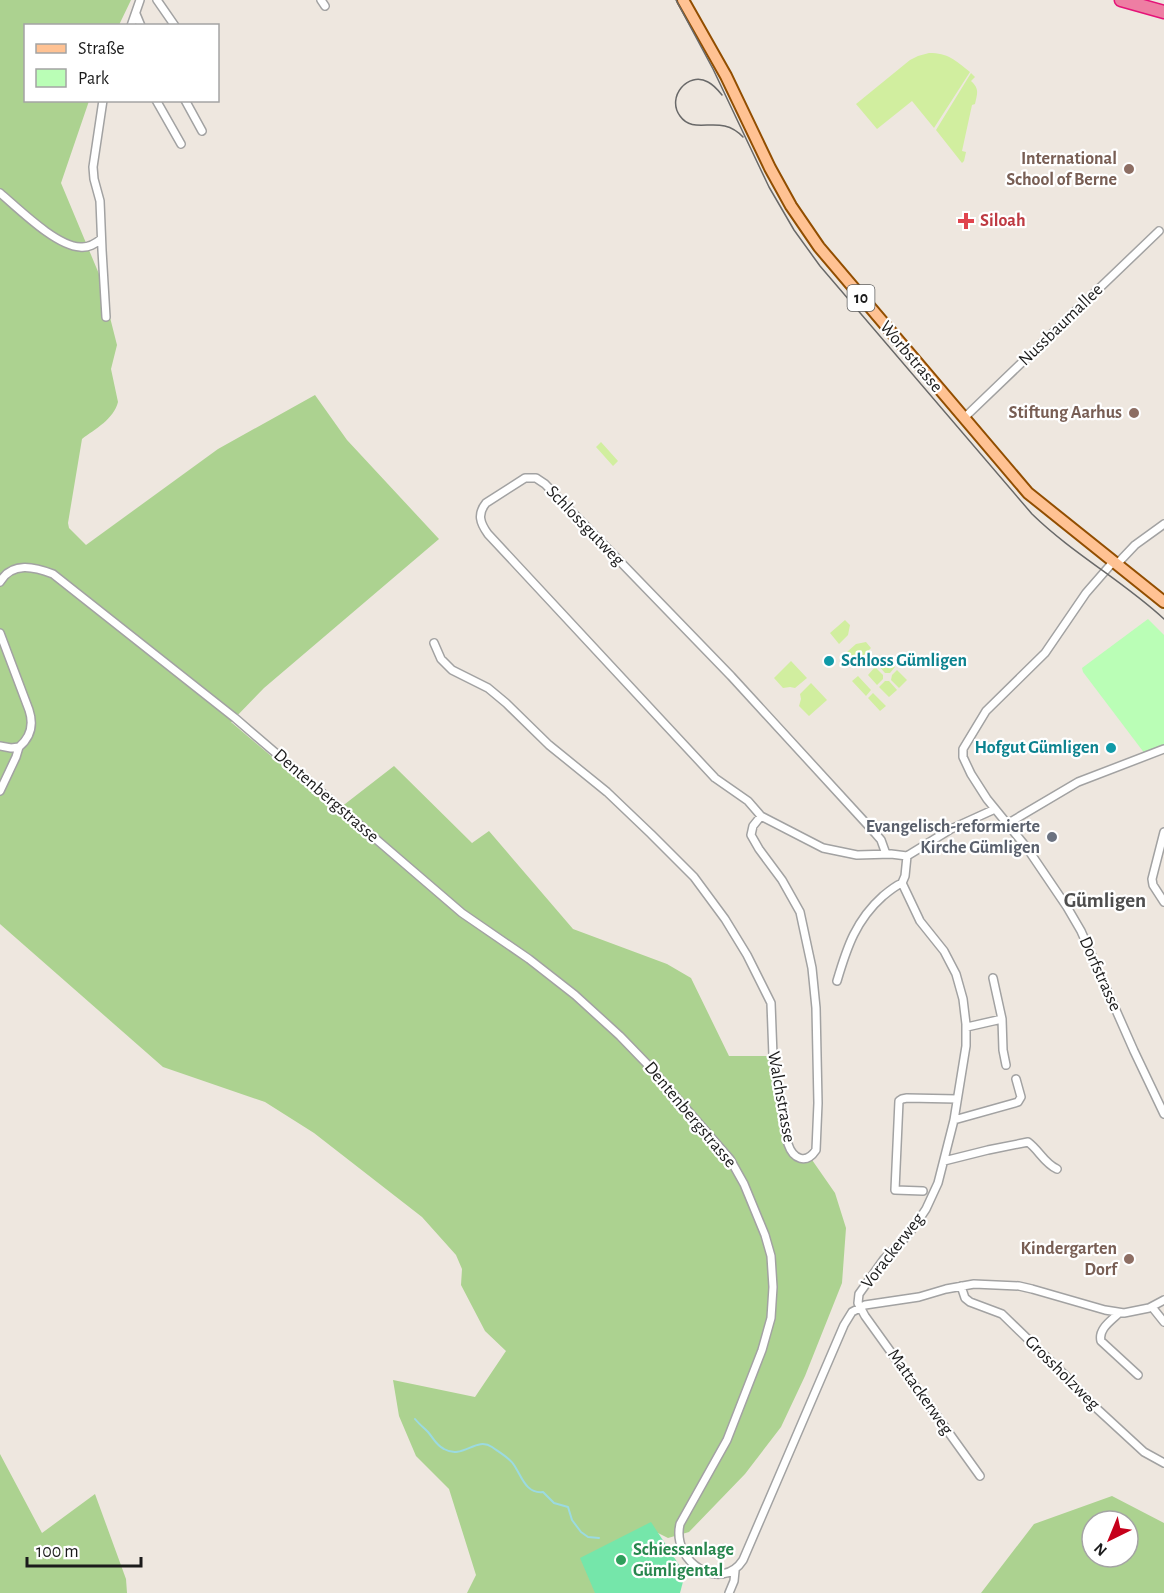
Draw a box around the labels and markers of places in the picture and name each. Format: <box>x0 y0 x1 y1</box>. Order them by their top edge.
place label: International School of Berne <box>1006 150 1117 189</box>
marker: International School of Berne <box>1122 162 1136 176</box>
marker: Siloah <box>957 212 975 230</box>
place label: Siloah <box>980 212 1026 230</box>
place label: Stiftung Aarhus <box>1008 404 1122 422</box>
marker: Stiftung Aarhus <box>1127 406 1141 420</box>
place label: Schloss Gümligen <box>841 652 967 670</box>
marker: Schloss Gümligen <box>822 654 836 668</box>
place label: Hofgut Gümligen <box>975 739 1099 757</box>
marker: Hofgut Gümligen <box>1104 741 1118 755</box>
place label: Evangelisch-reformierte Kirche Gümligen <box>866 818 1040 857</box>
marker: Evangelisch-reformierte Kirche Gümligen <box>1045 830 1059 844</box>
place label: Kindergarten Dorf <box>1020 1240 1119 1279</box>
marker: Kindergarten Dorf <box>1122 1252 1136 1266</box>
place label: Schiessanlage Gümligental <box>633 1541 734 1580</box>
marker: Schiessanlage Gümligental <box>614 1553 628 1567</box>

